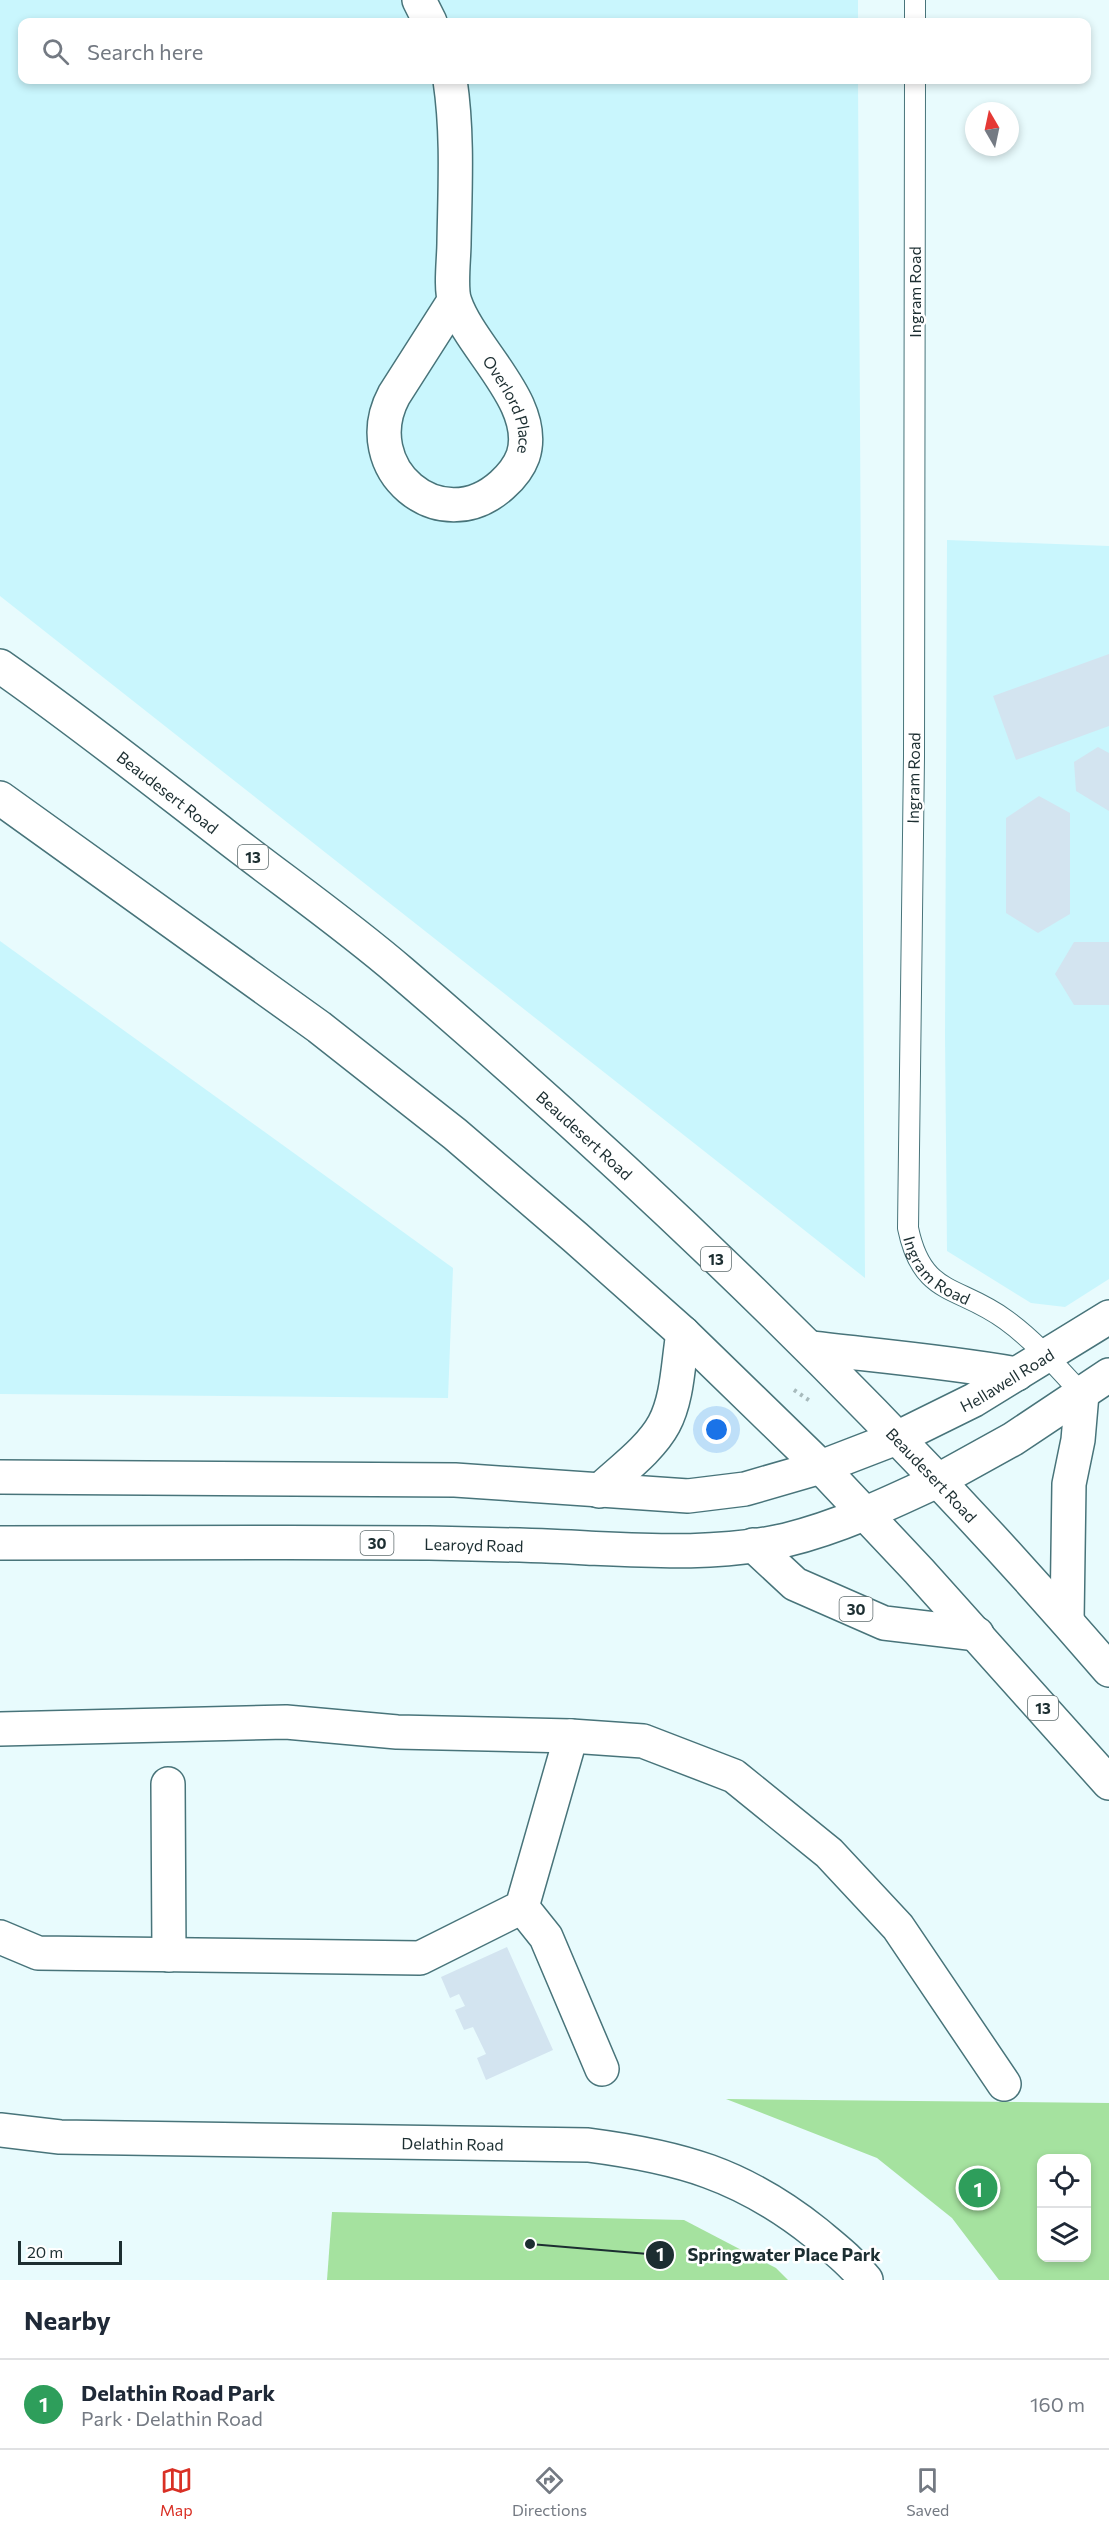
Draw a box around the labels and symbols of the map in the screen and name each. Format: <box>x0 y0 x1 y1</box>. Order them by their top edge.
north arrow <box>965 102 1019 156</box>
street label: Ingram Road <box>905 246 924 338</box>
street label: Overlord Place <box>480 351 535 456</box>
street label: Ingram Road <box>903 732 923 824</box>
street label: Beaudesert Road <box>114 747 223 837</box>
road number: 13 <box>238 845 268 869</box>
street label: Beaudesert Road <box>533 1086 637 1183</box>
street label: Ingram Road <box>901 1234 974 1308</box>
road number: 13 <box>701 1247 731 1271</box>
street label: Hellawell Road <box>956 1344 1057 1415</box>
your location <box>702 1415 731 1444</box>
street label: Beaudesert Road <box>883 1423 981 1526</box>
road number: 30 <box>360 1531 394 1555</box>
street label: Learoyd Road <box>424 1533 524 1555</box>
road number: 30 <box>840 1597 872 1621</box>
road number: 13 <box>1028 1696 1058 1720</box>
street label: Delathin Road <box>401 2133 504 2153</box>
pin: 1 <box>958 2166 998 2210</box>
callout: Springwater Place Park <box>645 2237 892 2273</box>
scale bar <box>18 2238 122 2266</box>
text: 1 <box>656 2243 664 2265</box>
text: Springwater Place Park <box>688 2243 881 2265</box>

